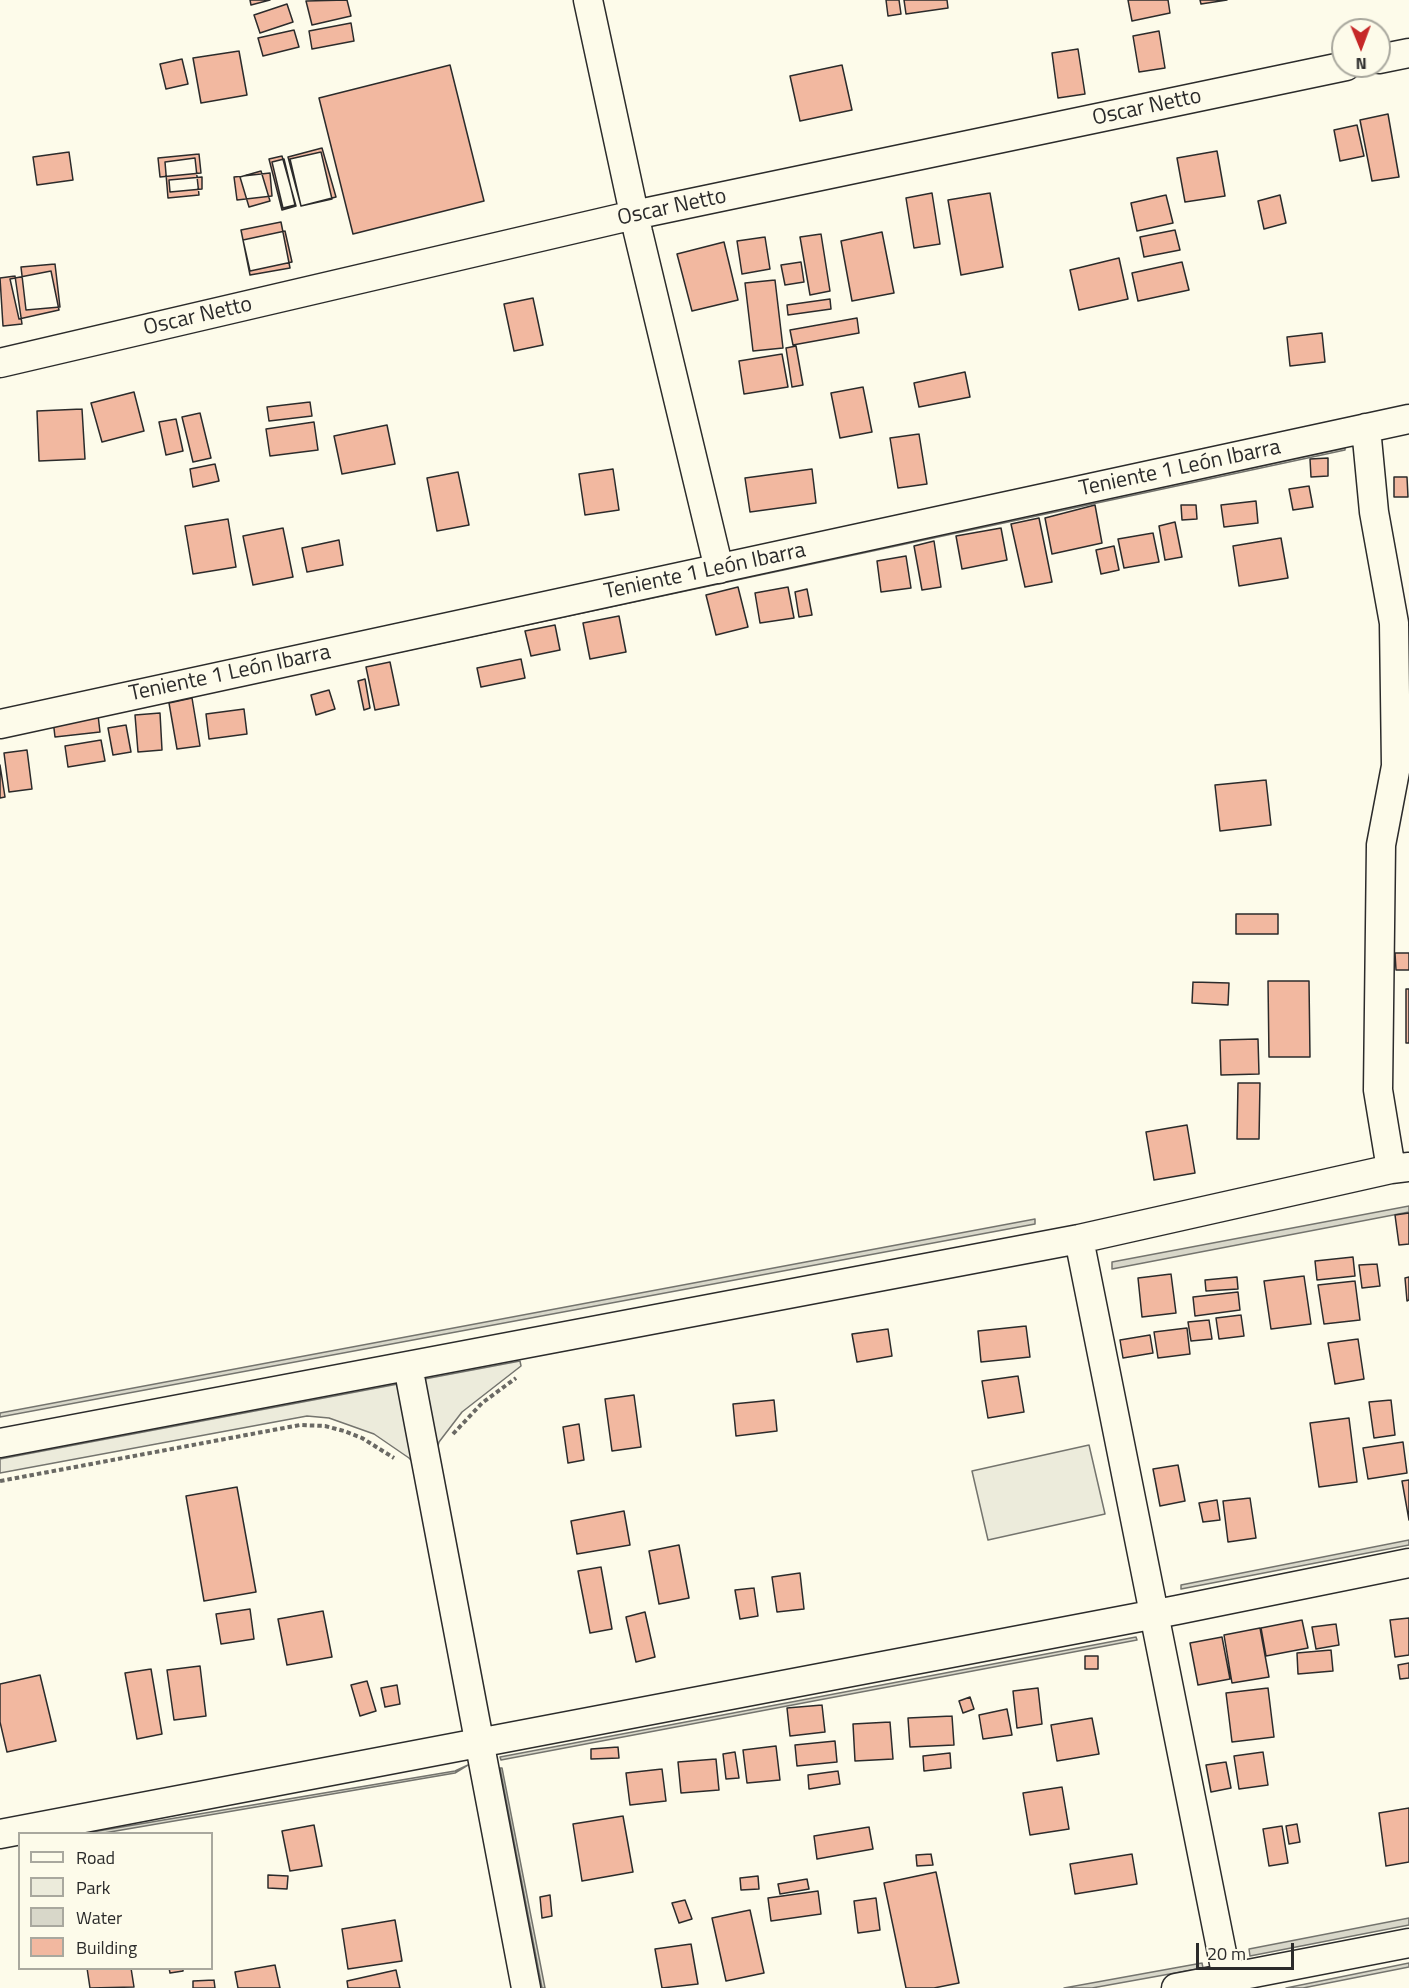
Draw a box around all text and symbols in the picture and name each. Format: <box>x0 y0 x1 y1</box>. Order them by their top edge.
north arrow <box>1331 18 1391 78</box>
text: N <box>1356 52 1367 76</box>
street label: Oscar Netto <box>1090 84 1204 132</box>
street label: Oscar Netto <box>615 184 729 232</box>
street label: Oscar Netto <box>141 292 255 342</box>
street label: Teniente 1 León Ibarra <box>1077 435 1283 503</box>
street label: Teniente 1 León Ibarra <box>602 538 808 606</box>
street label: Teniente 1 León Ibarra <box>127 640 333 708</box>
legend <box>18 1832 213 1970</box>
text: Road <box>76 1844 115 1871</box>
text: Park <box>76 1874 110 1901</box>
text: Water <box>76 1904 122 1931</box>
scale bar <box>1199 1931 1296 1969</box>
text: Building <box>76 1934 137 1961</box>
text: 20 m <box>1207 1940 1246 1967</box>

